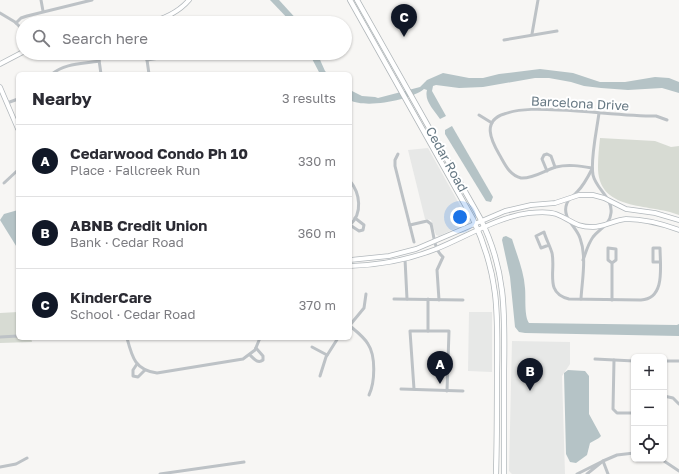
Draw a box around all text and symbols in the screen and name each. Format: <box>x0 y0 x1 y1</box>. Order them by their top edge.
pin: C <box>391 4 417 37</box>
search box <box>16 16 352 60</box>
icon: search <box>30 27 52 49</box>
text: Search here <box>62 29 148 47</box>
text: Nearby <box>32 88 92 109</box>
text: 3 results <box>282 90 336 106</box>
street label: Barcelona Drive <box>531 92 629 114</box>
street label: Cedar Road <box>423 124 471 194</box>
text: Cedarwood Condo Ph 10 <box>70 144 248 162</box>
text: A <box>40 153 50 169</box>
text: 330 m <box>298 153 336 169</box>
text: Place · Fallcreek Run <box>70 162 200 178</box>
your location <box>450 207 470 227</box>
text: ABNB Credit Union <box>70 216 207 234</box>
text: B <box>40 225 50 241</box>
text: 360 m <box>298 225 336 241</box>
text: Bank · Cedar Road <box>70 234 184 250</box>
text: KinderCare <box>70 288 152 306</box>
text: C <box>40 297 50 313</box>
text: 370 m <box>299 297 336 313</box>
text: School · Cedar Road <box>70 306 195 322</box>
pin: A <box>427 351 453 384</box>
map controls <box>631 354 667 462</box>
button: + <box>631 354 667 390</box>
pin: B <box>517 358 543 391</box>
button: − <box>631 390 667 426</box>
button: locate <box>631 426 667 462</box>

